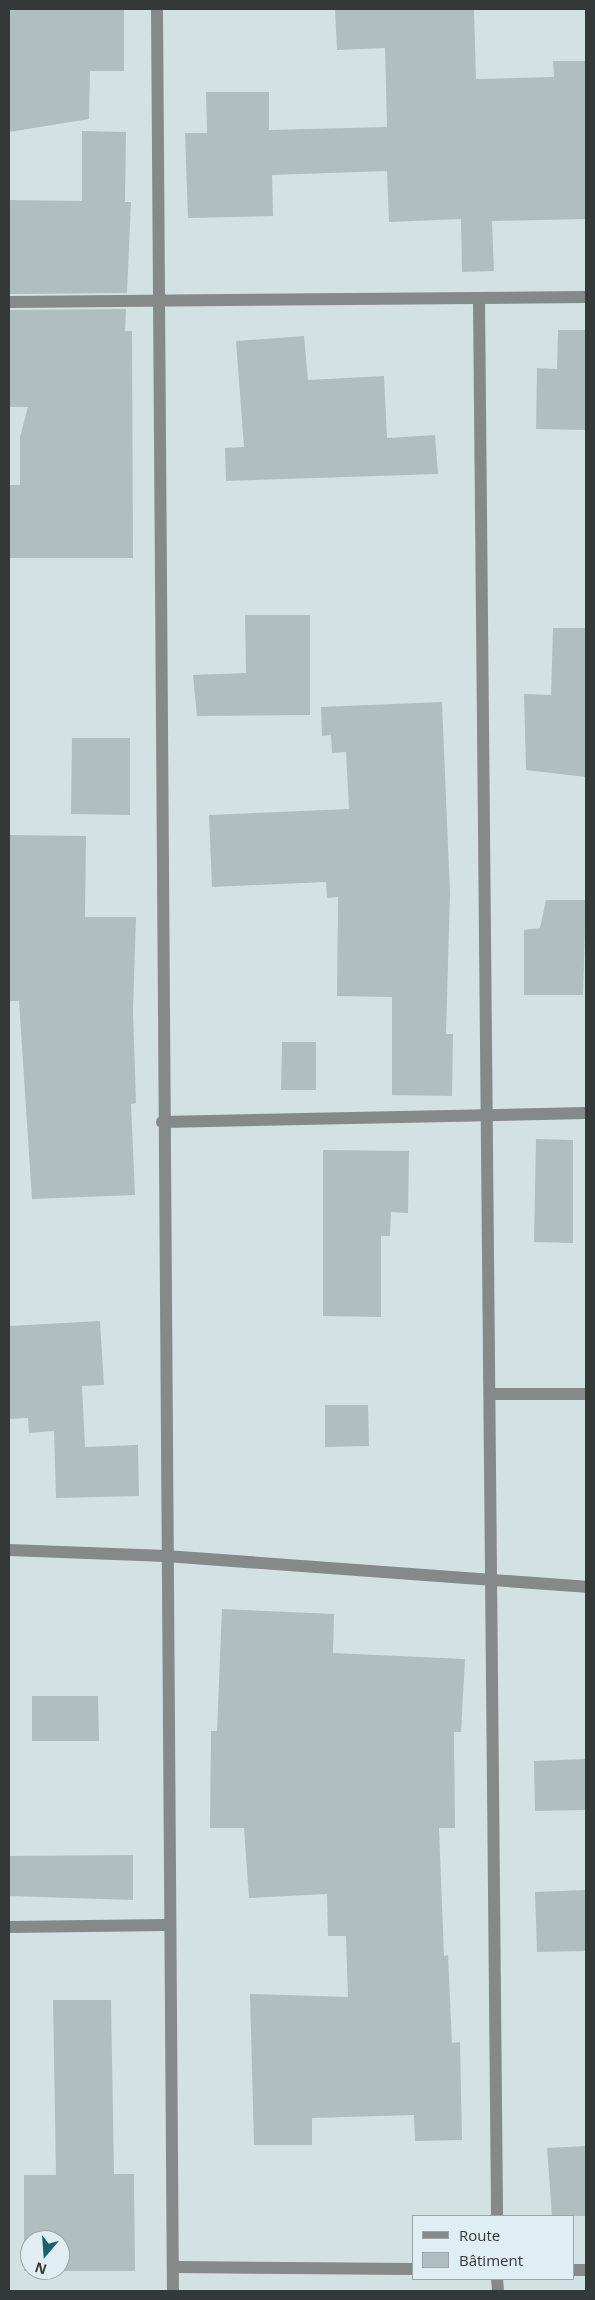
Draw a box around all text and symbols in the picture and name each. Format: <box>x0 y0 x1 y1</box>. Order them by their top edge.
legend <box>412 2215 575 2280</box>
text: Route <box>459 2225 500 2245</box>
north arrow <box>20 2230 70 2280</box>
text: Bâtiment <box>459 2250 523 2270</box>
text: N <box>32 2258 49 2280</box>

